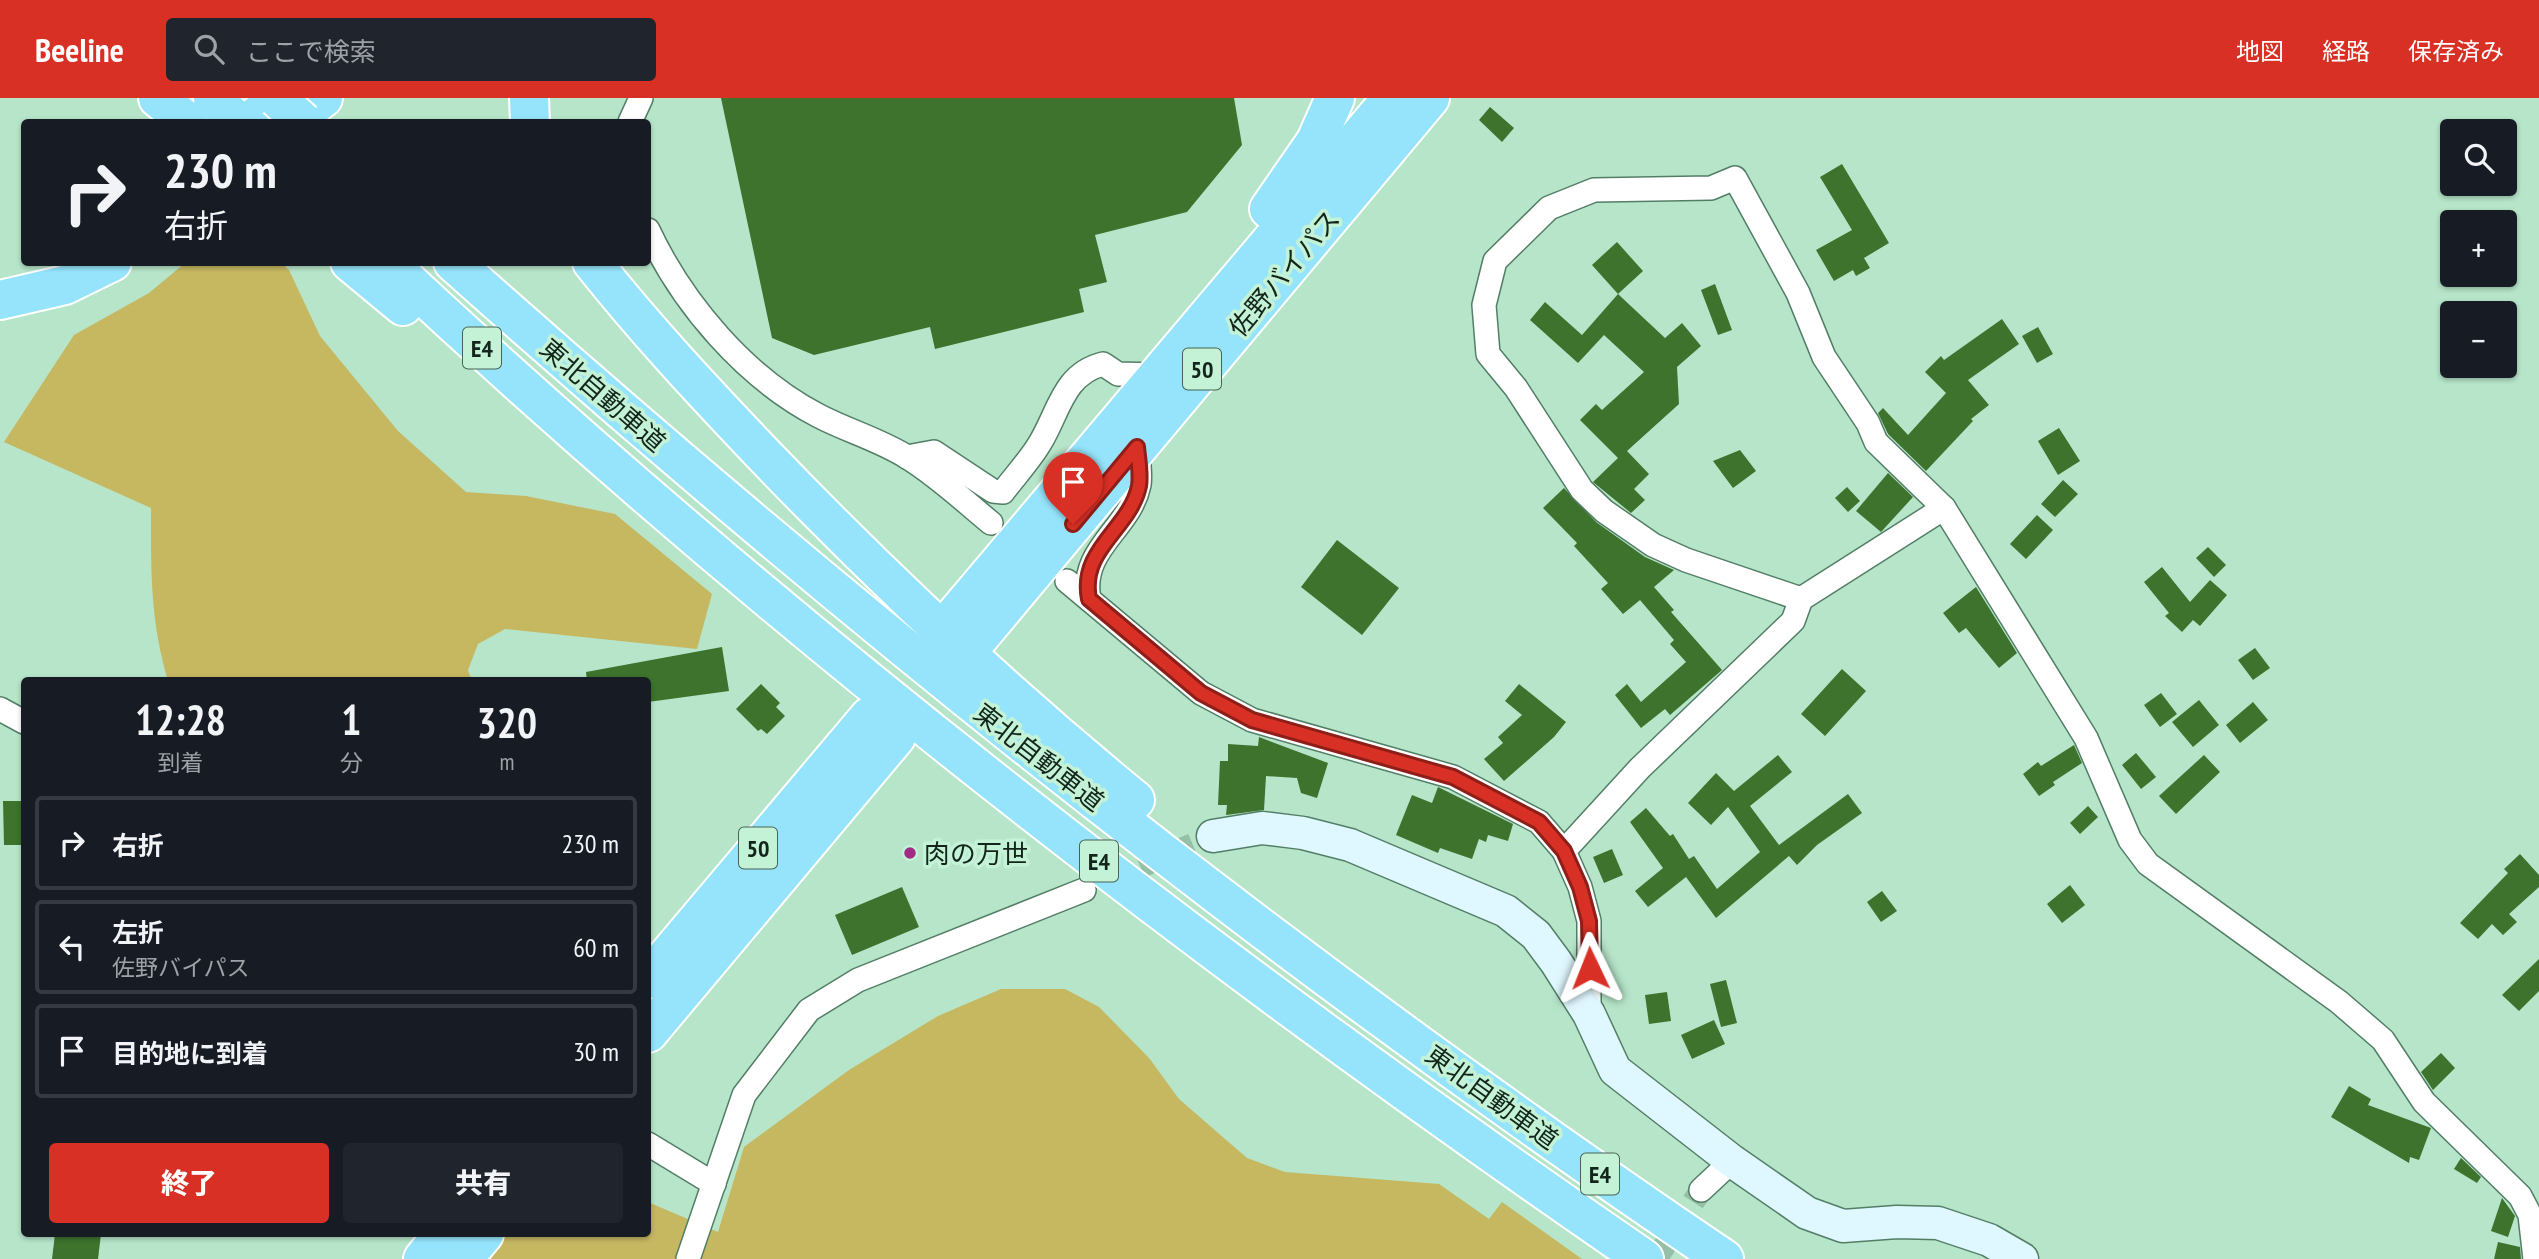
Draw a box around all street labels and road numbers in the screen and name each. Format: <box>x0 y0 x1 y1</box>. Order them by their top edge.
street label: 佐野バイパス <box>1221 203 1347 343</box>
road number: E4 <box>463 328 501 368</box>
street label: 東北自動車道 <box>533 331 673 459</box>
road number: 50 <box>1183 348 1221 390</box>
street label: 東北自動車道 <box>967 696 1111 818</box>
road number: 50 <box>739 828 777 868</box>
road number: E4 <box>1080 840 1118 882</box>
street label: 東北自動車道 <box>1419 1038 1565 1156</box>
road number: E4 <box>1581 1154 1619 1194</box>

